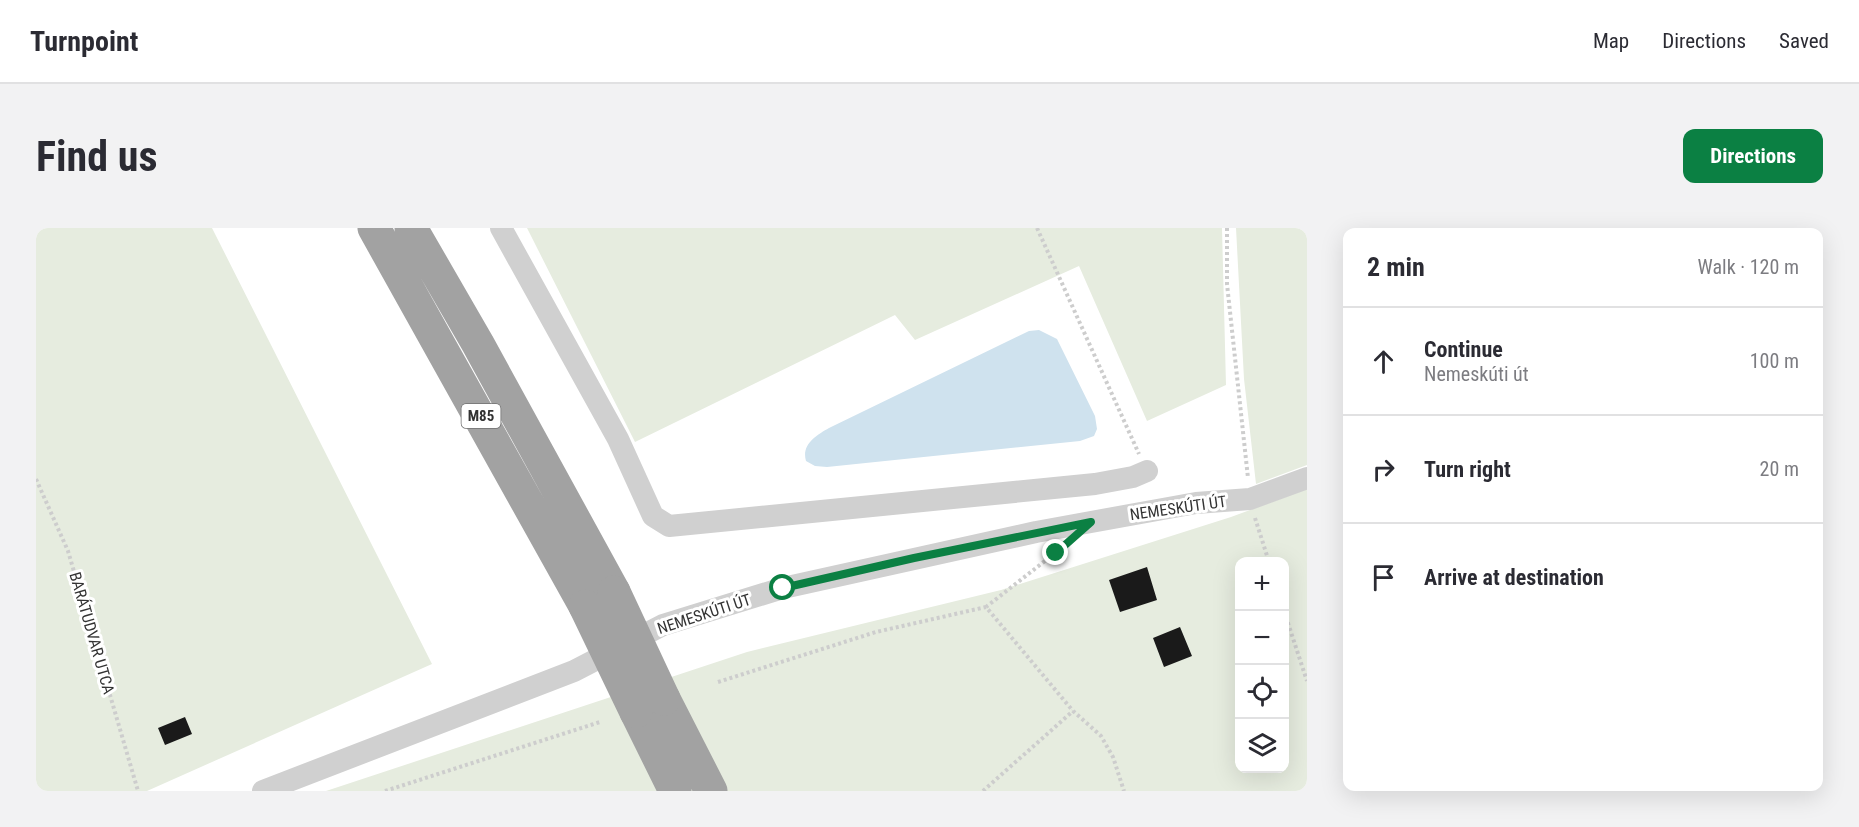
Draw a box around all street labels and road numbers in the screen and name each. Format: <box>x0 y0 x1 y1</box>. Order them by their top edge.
road number: M85 <box>462 404 500 428</box>
street label: NEMESKÚTI ÚT <box>1129 492 1227 524</box>
street label: BARÁTUDVAR UTCA <box>65 570 119 696</box>
street label: NEMESKÚTI ÚT <box>655 590 753 638</box>

